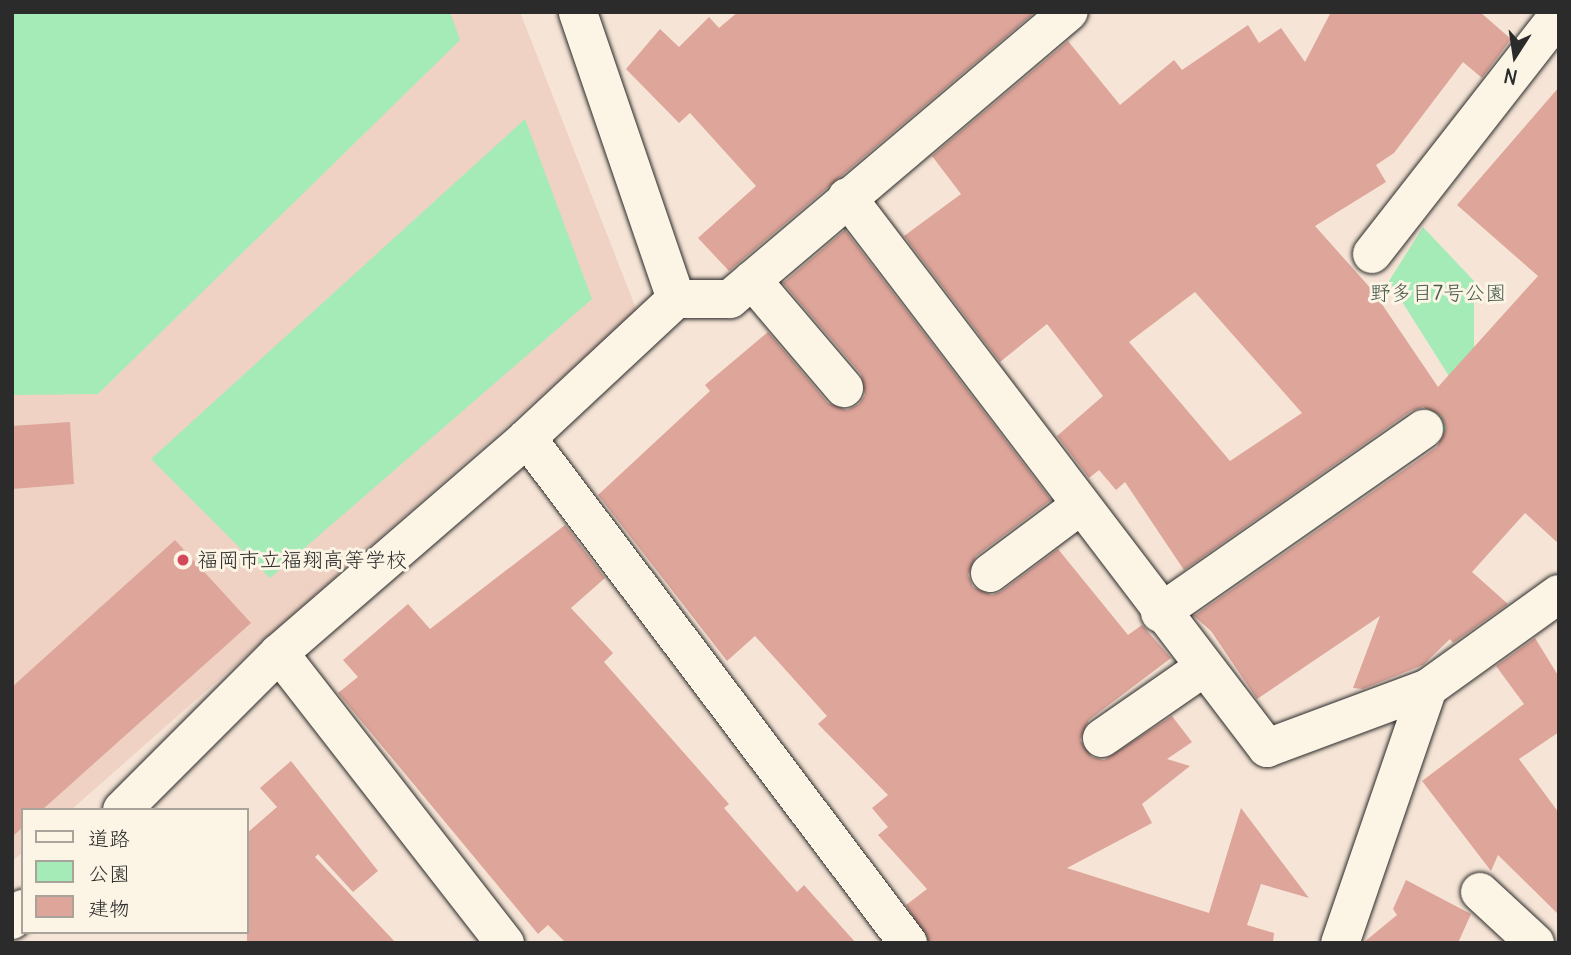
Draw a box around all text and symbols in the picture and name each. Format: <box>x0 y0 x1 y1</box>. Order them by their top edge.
north arrow <box>1480 21 1550 91</box>
text: N <box>1502 63 1520 90</box>
park label: 野多目7号公園 <box>1370 280 1506 306</box>
place label: 福岡市立福翔高等学校 <box>197 547 407 573</box>
marker: 福岡市立福翔高等学校 <box>175 552 191 568</box>
legend <box>21 808 248 934</box>
text: 道路 <box>88 825 130 852</box>
text: 公園 <box>88 860 130 887</box>
text: 建物 <box>88 895 130 922</box>

